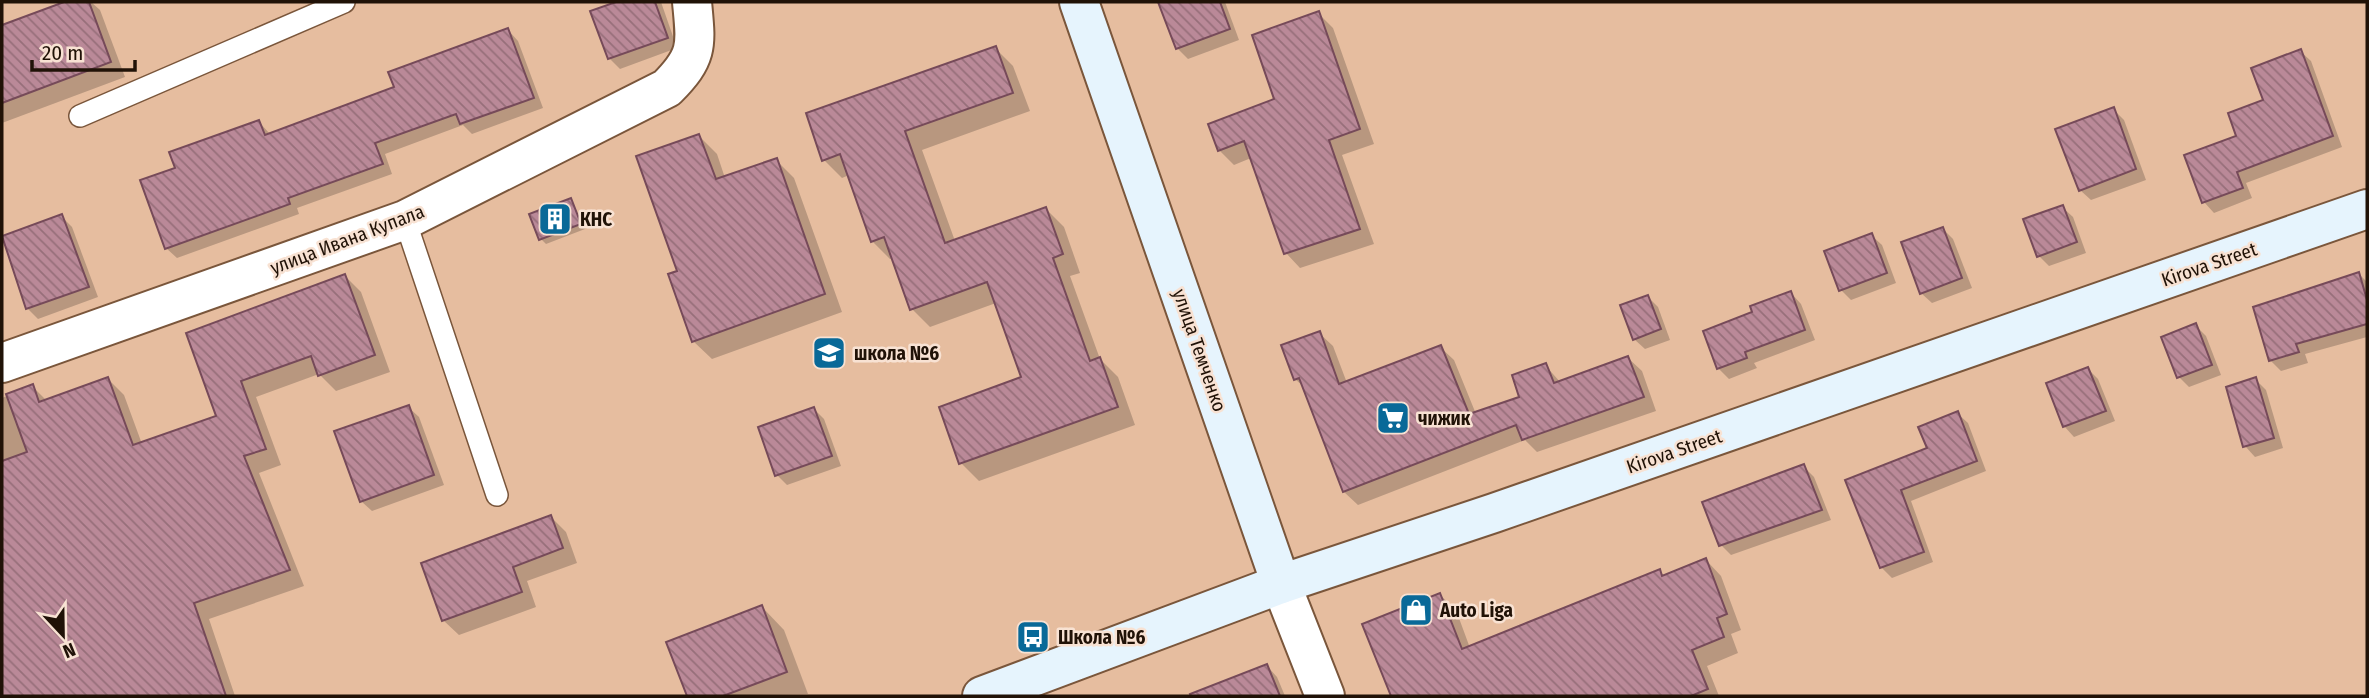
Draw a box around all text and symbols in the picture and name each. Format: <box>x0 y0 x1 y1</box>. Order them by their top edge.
scale bar <box>32 28 135 72</box>
text: 20 m <box>42 40 83 66</box>
street label: улица Ивана Купала <box>267 200 427 279</box>
building icon: КНС <box>536 200 574 238</box>
place label: КНС <box>580 208 612 231</box>
street label: Kirova Street <box>2158 237 2261 292</box>
street label: улица Темченко <box>1168 286 1231 415</box>
school or university icon: школа №6 <box>810 334 848 372</box>
place label: школа №6 <box>854 342 939 365</box>
supermarket icon: чижик <box>1374 399 1412 437</box>
place label: чижик <box>1418 407 1471 430</box>
street label: Kirova Street <box>1623 424 1726 479</box>
shop icon: Auto Liga <box>1397 591 1435 629</box>
place label: Auto Liga <box>1439 599 1513 622</box>
north arrow <box>28 600 98 670</box>
bus stop icon: Школа №6 <box>1014 618 1052 656</box>
place label: Школа №6 <box>1058 626 1145 649</box>
text: N <box>60 638 79 663</box>

